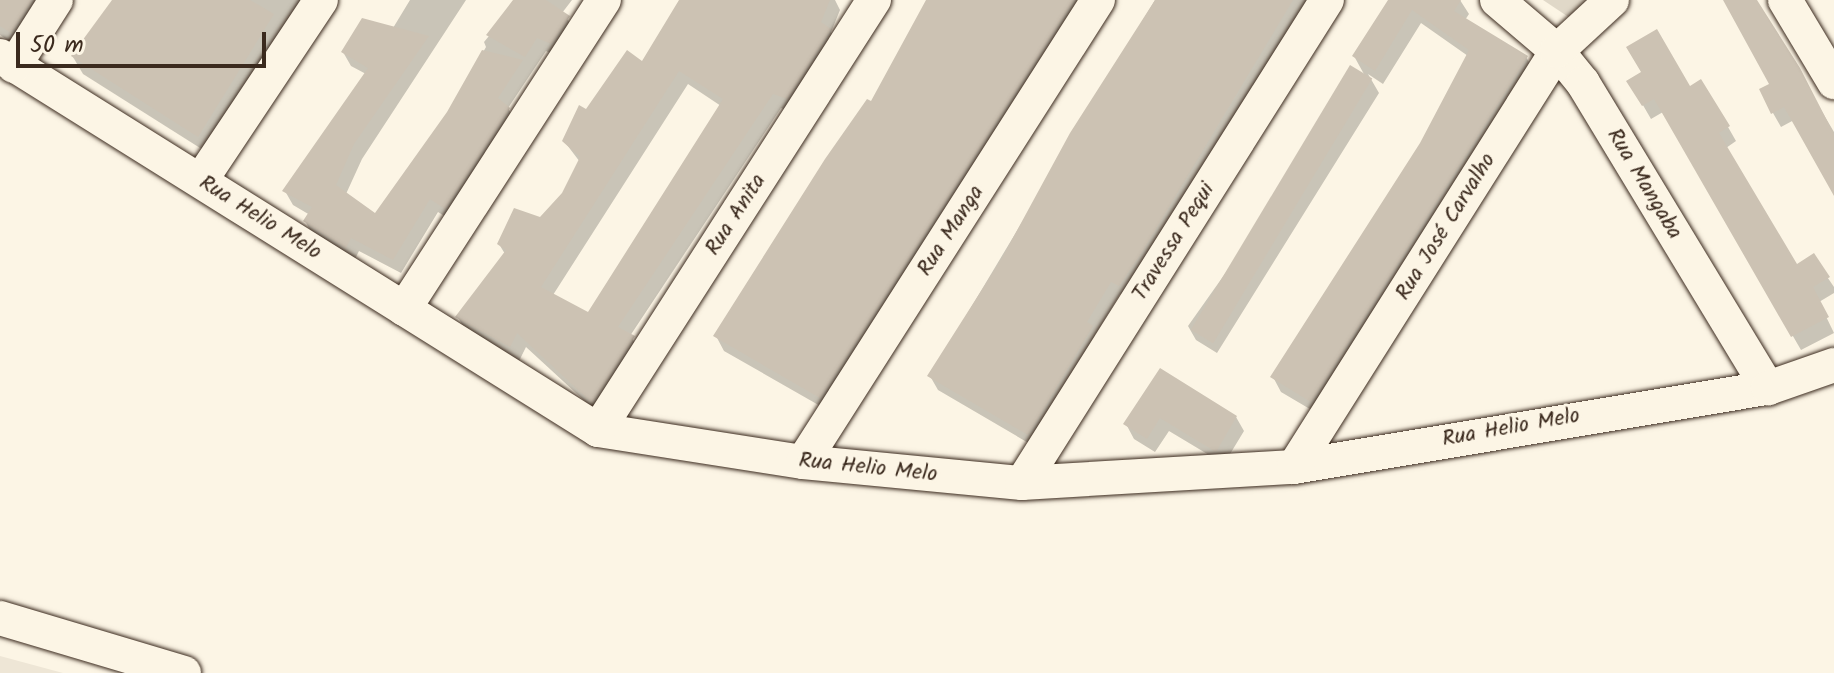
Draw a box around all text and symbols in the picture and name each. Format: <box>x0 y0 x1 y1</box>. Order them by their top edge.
scale bar <box>20 16 270 66</box>
text: 50 m <box>30 26 84 65</box>
street label: Rua Mangaba <box>1601 124 1687 244</box>
street label: Rua José Carvalho <box>1390 149 1502 305</box>
street label: Rua Anita <box>700 169 772 261</box>
street label: Rua Helio Melo <box>194 170 326 266</box>
street label: Travessa Pequi <box>1127 178 1221 306</box>
street label: Rua Manga <box>912 181 990 281</box>
street label: Rua Helio Melo <box>1440 403 1582 453</box>
street label: Rua Helio Melo <box>797 448 939 488</box>

